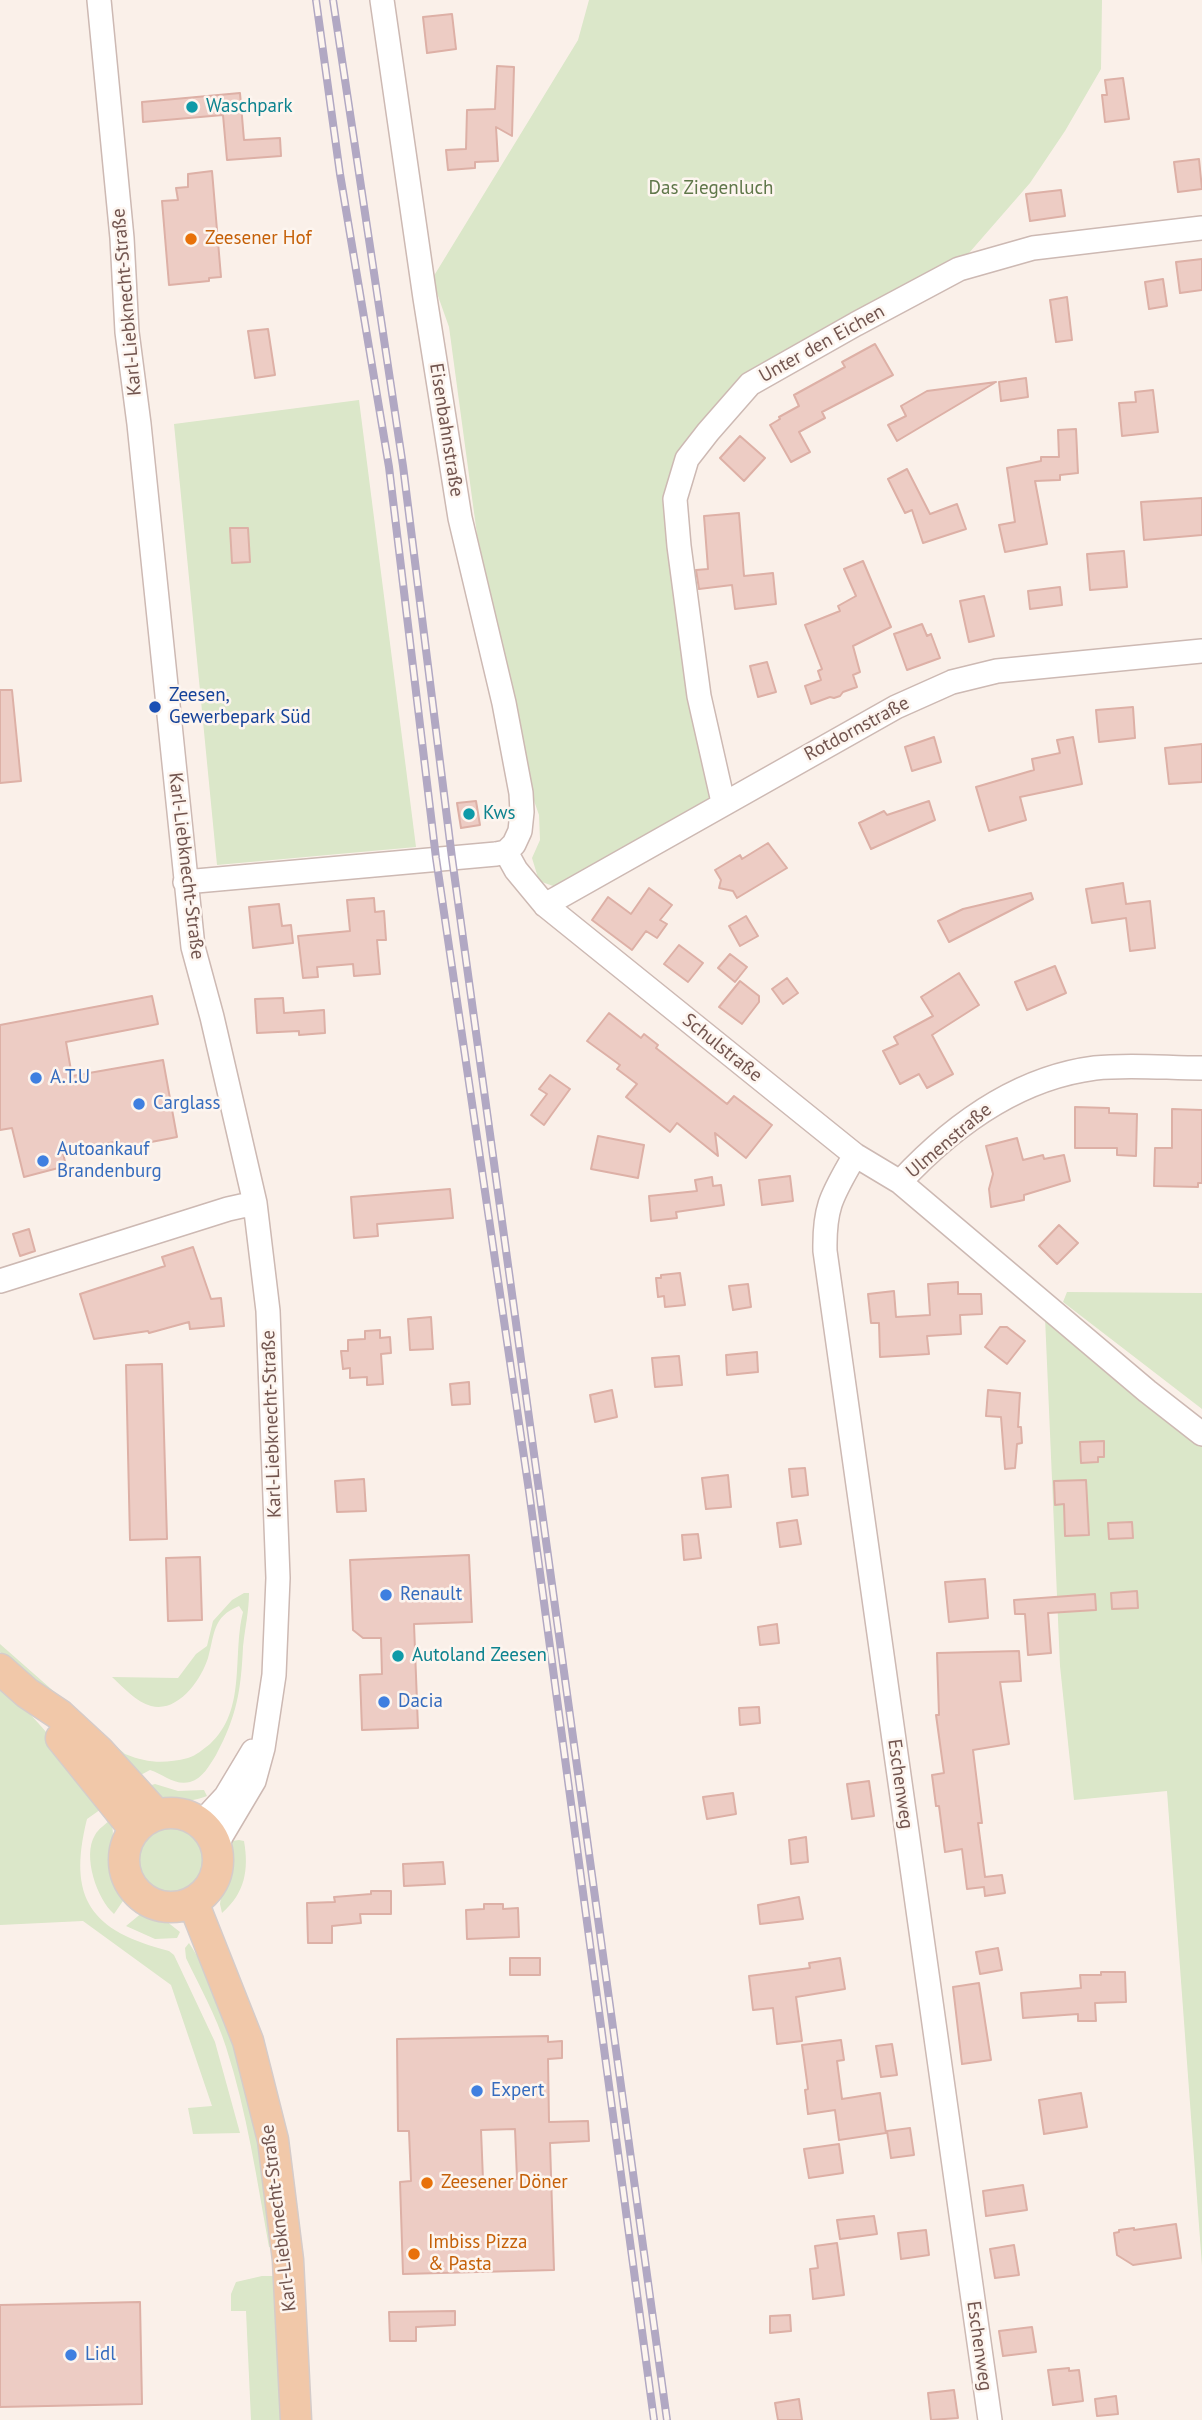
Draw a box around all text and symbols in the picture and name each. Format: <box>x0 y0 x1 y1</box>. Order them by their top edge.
place label: Waschpark <box>206 96 293 118</box>
marker: Waschpark <box>184 99 200 115</box>
park label: Das Ziegenluch <box>649 178 773 200</box>
street label: Karl-Liebknecht-Straße <box>107 207 147 397</box>
place label: Zeesener Hof <box>205 228 311 250</box>
marker: Zeesener Hof <box>183 231 199 247</box>
street label: Unter den Eichen <box>755 300 889 388</box>
street label: Eisenbahnstraße <box>424 362 468 498</box>
place label: Zeesen, Gewerbepark Süd <box>169 685 311 729</box>
street label: Rotdornstraße <box>801 692 913 766</box>
marker: Zeesen, Gewerbepark Süd <box>147 699 163 715</box>
street label: Karl-Liebknecht-Straße <box>163 771 209 961</box>
place label: Kws <box>483 803 516 825</box>
marker: Kws <box>461 806 477 822</box>
street label: Schulstraße <box>677 1009 767 1087</box>
place label: A.T.U <box>50 1067 90 1089</box>
marker: A.T.U <box>28 1070 44 1086</box>
place label: Carglass <box>153 1093 221 1115</box>
marker: Carglass <box>131 1096 147 1112</box>
street label: Ulmenstraße <box>902 1099 996 1183</box>
place label: Autoankauf Brandenburg <box>57 1139 162 1183</box>
marker: Autoankauf Brandenburg <box>35 1153 51 1169</box>
street label: Karl-Liebknecht-Straße <box>257 1330 287 1518</box>
place label: Renault <box>400 1584 462 1606</box>
marker: Renault <box>378 1587 394 1603</box>
place label: Autoland Zeesen <box>412 1645 547 1667</box>
marker: Autoland Zeesen <box>390 1648 406 1664</box>
place label: Dacia <box>398 1691 443 1713</box>
marker: Dacia <box>376 1694 392 1710</box>
street label: Eschenweg <box>882 1738 918 1830</box>
place label: Expert <box>491 2080 544 2102</box>
marker: Expert <box>469 2083 485 2099</box>
street label: Karl-Liebknecht-Straße <box>256 2123 302 2313</box>
place label: Zeesener Döner <box>441 2172 568 2194</box>
marker: Zeesener Döner <box>419 2175 435 2191</box>
place label: Imbiss Pizza & Pasta <box>428 2232 528 2276</box>
marker: Imbiss Pizza & Pasta <box>406 2246 422 2262</box>
street label: Eschenweg <box>961 2300 997 2392</box>
place label: Lidl <box>85 2344 116 2366</box>
marker: Lidl <box>63 2347 79 2363</box>

